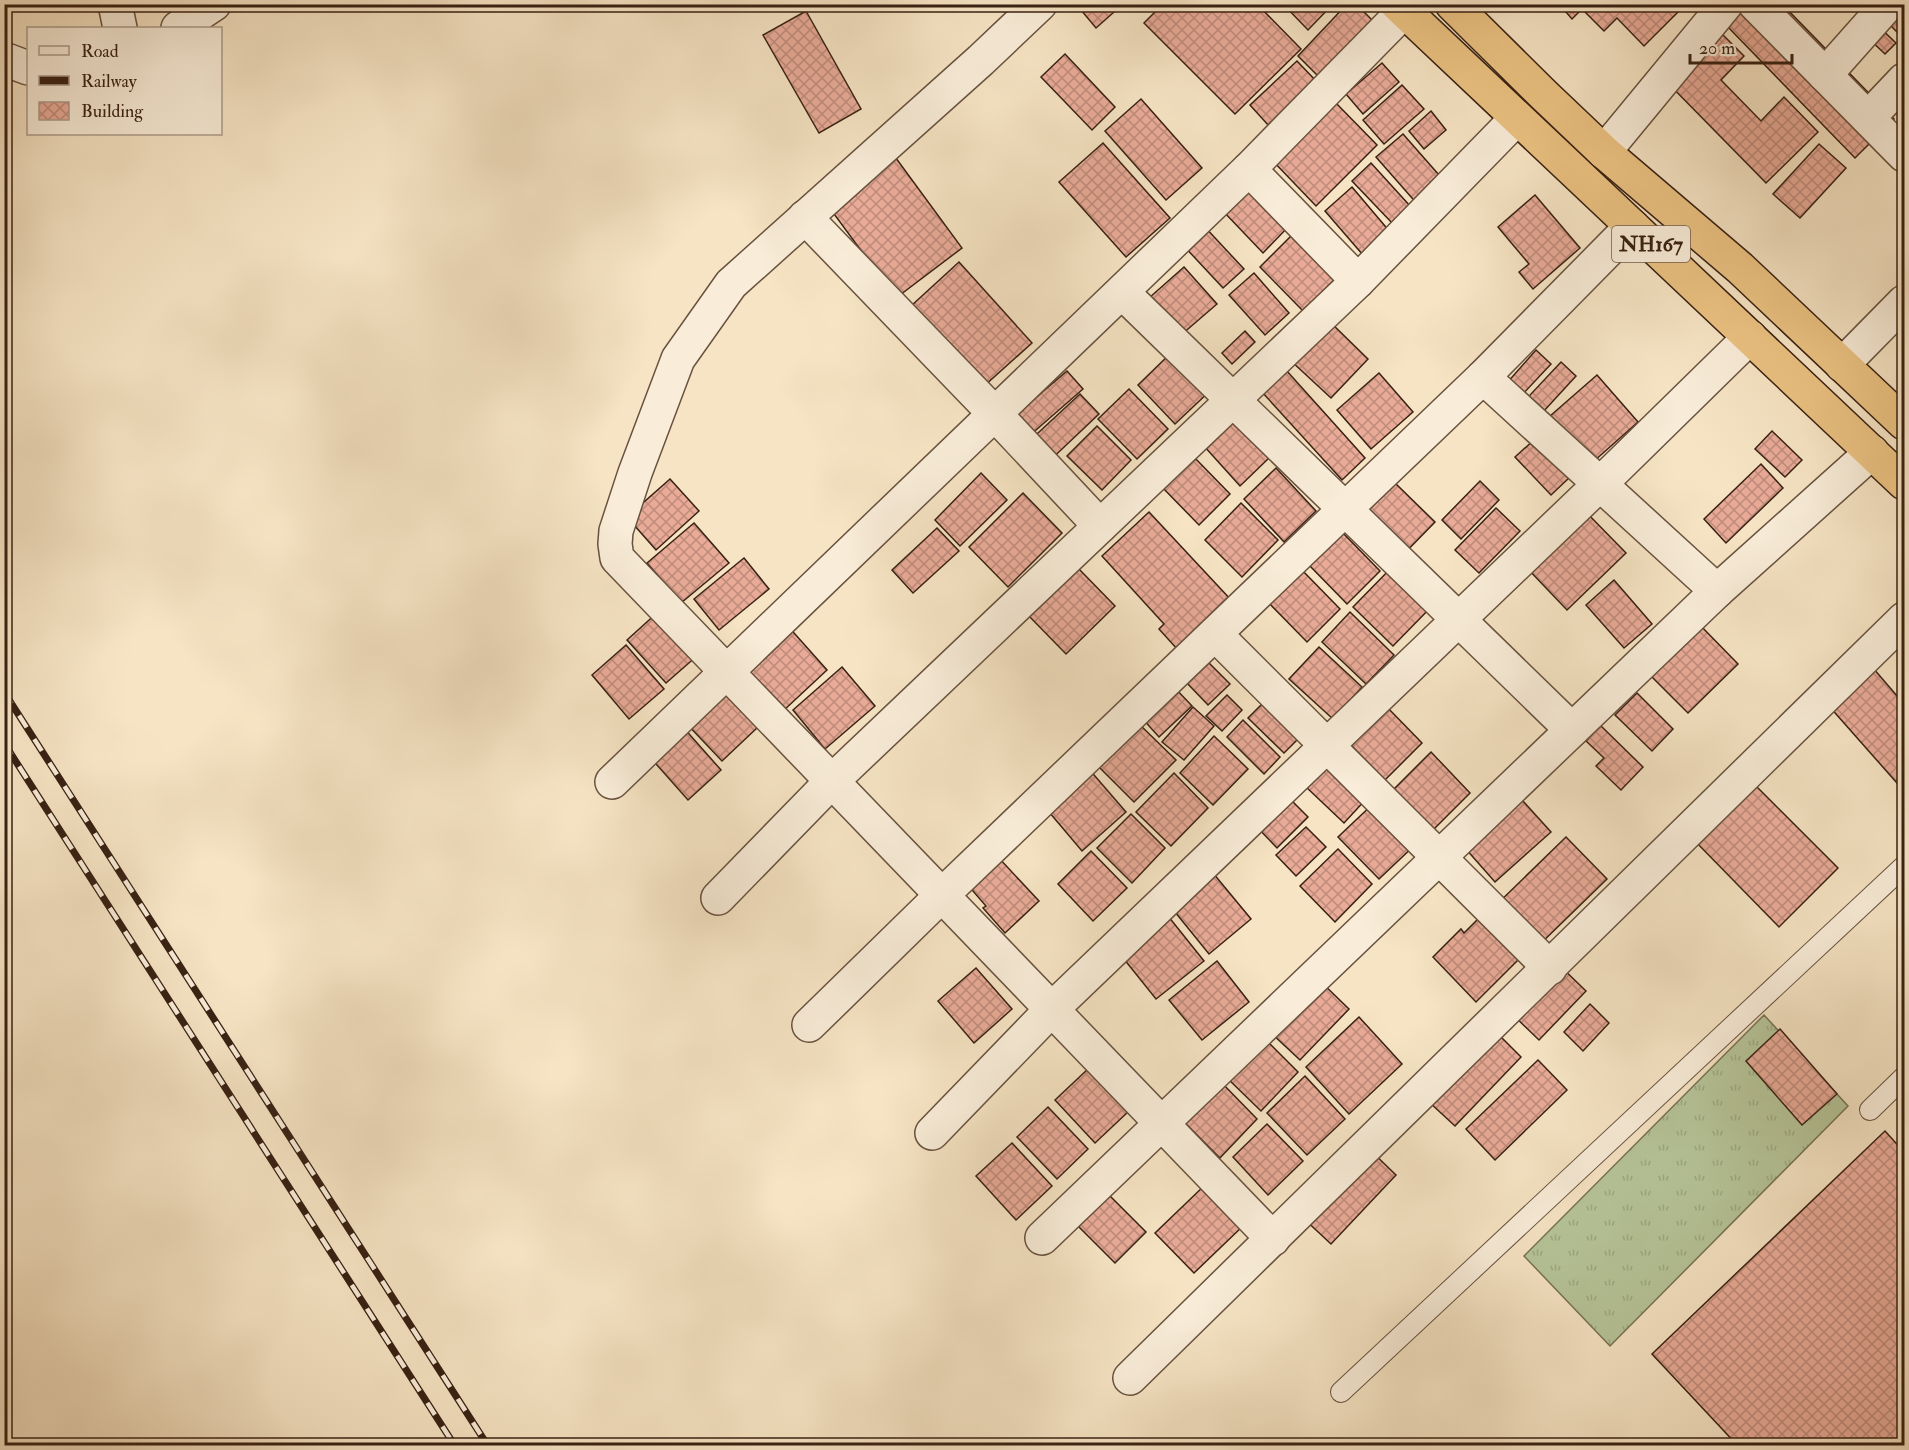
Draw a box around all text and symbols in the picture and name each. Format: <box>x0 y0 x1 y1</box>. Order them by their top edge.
legend <box>27 27 222 135</box>
scale bar <box>1690 27 1792 65</box>
text: 20 m <box>1699 37 1735 60</box>
text: Road <box>81 40 119 63</box>
text: Railway <box>81 70 138 93</box>
text: Building <box>81 100 144 123</box>
road number: NH167 <box>1612 226 1690 262</box>

